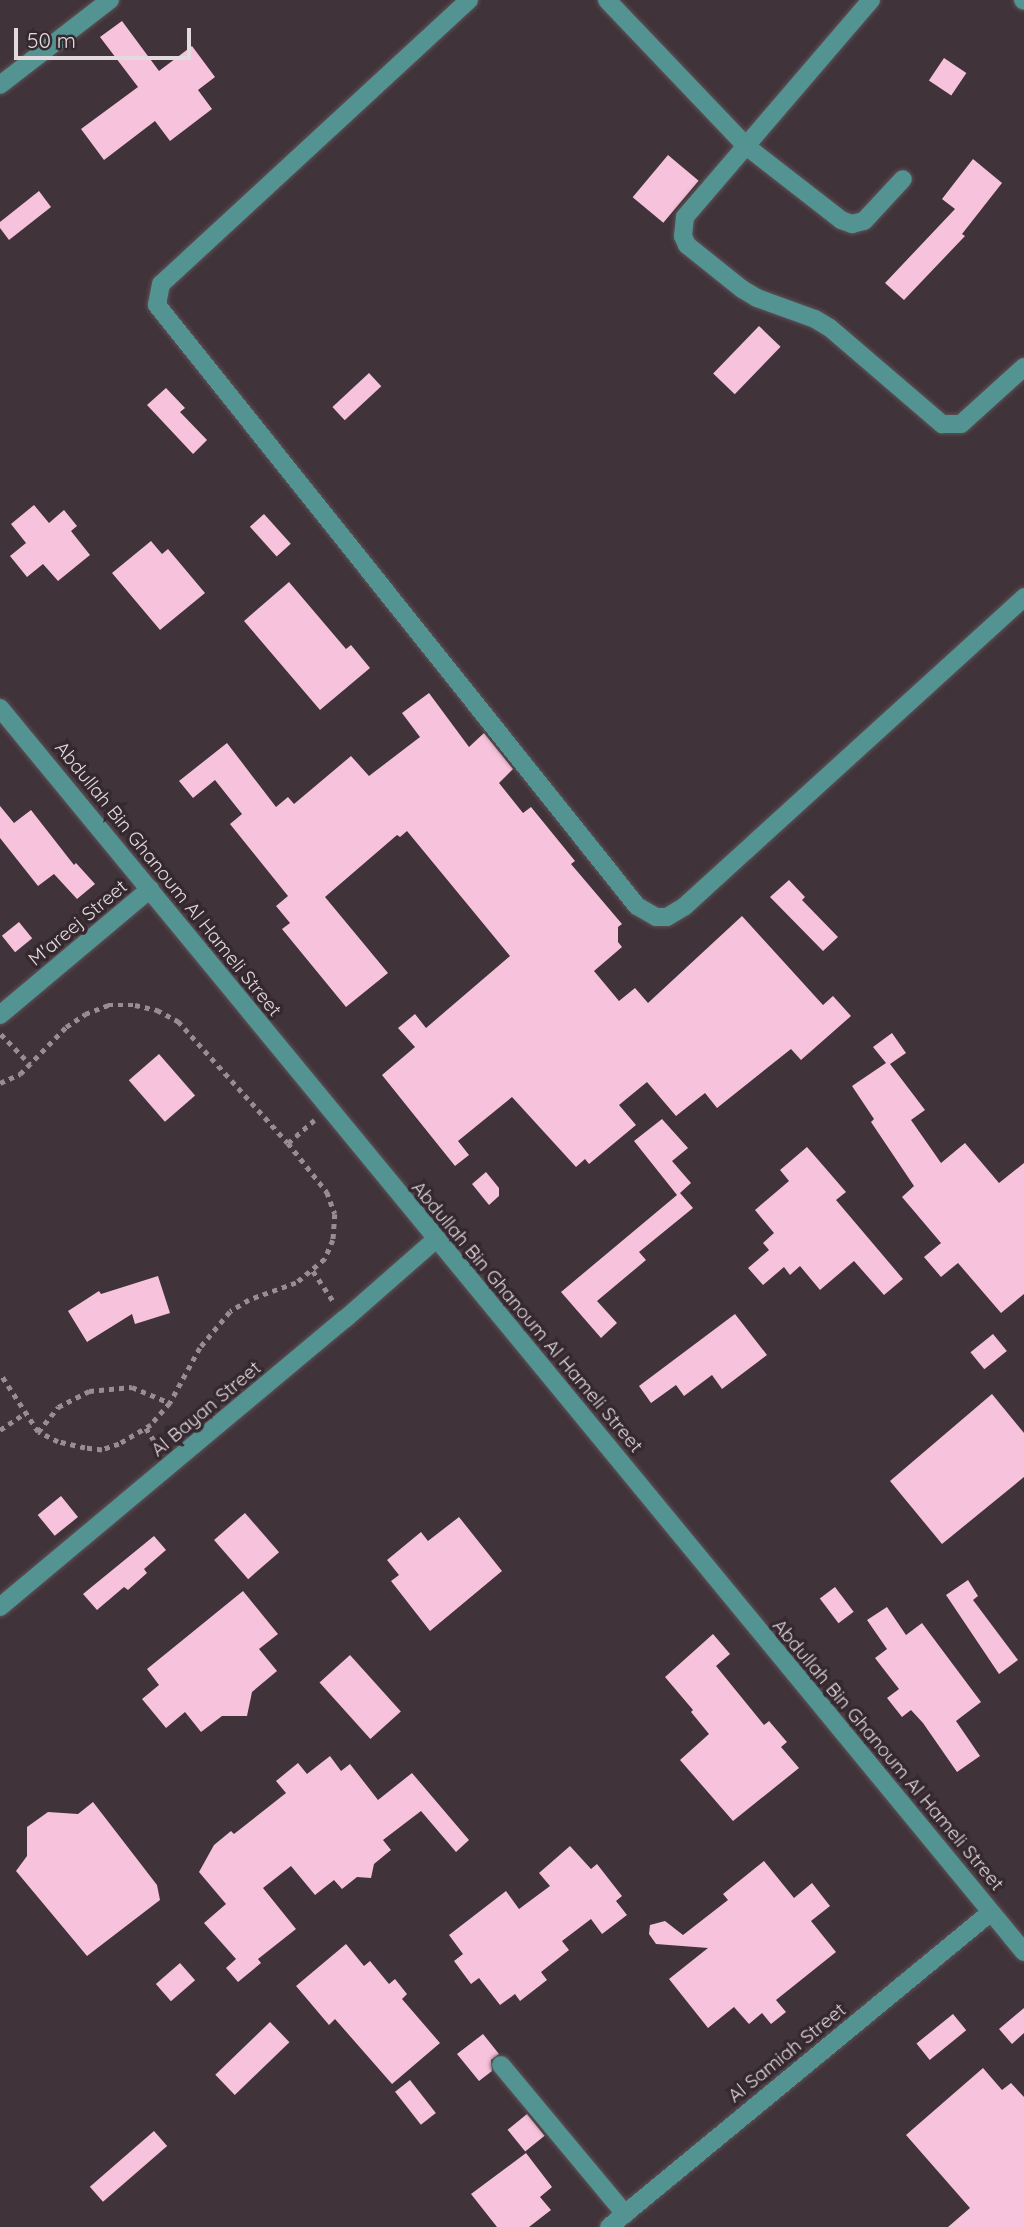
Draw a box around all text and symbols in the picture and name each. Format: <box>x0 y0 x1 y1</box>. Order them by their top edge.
scale bar <box>18 14 194 58</box>
text: 50 m <box>27 27 76 53</box>
street label: Abdullah Bin Ghanoum Al Hameli Street <box>50 737 286 1021</box>
street label: M'areej Street <box>24 875 132 971</box>
street label: Abdullah Bin Ghanoum Al Hameli Street <box>407 1177 647 1457</box>
street label: Al Bayan Street <box>147 1357 265 1461</box>
street label: Abdullah Bin Ghanoum Al Hameli Street <box>768 1615 1008 1895</box>
street label: Al Samiah Street <box>724 1999 850 2107</box>

